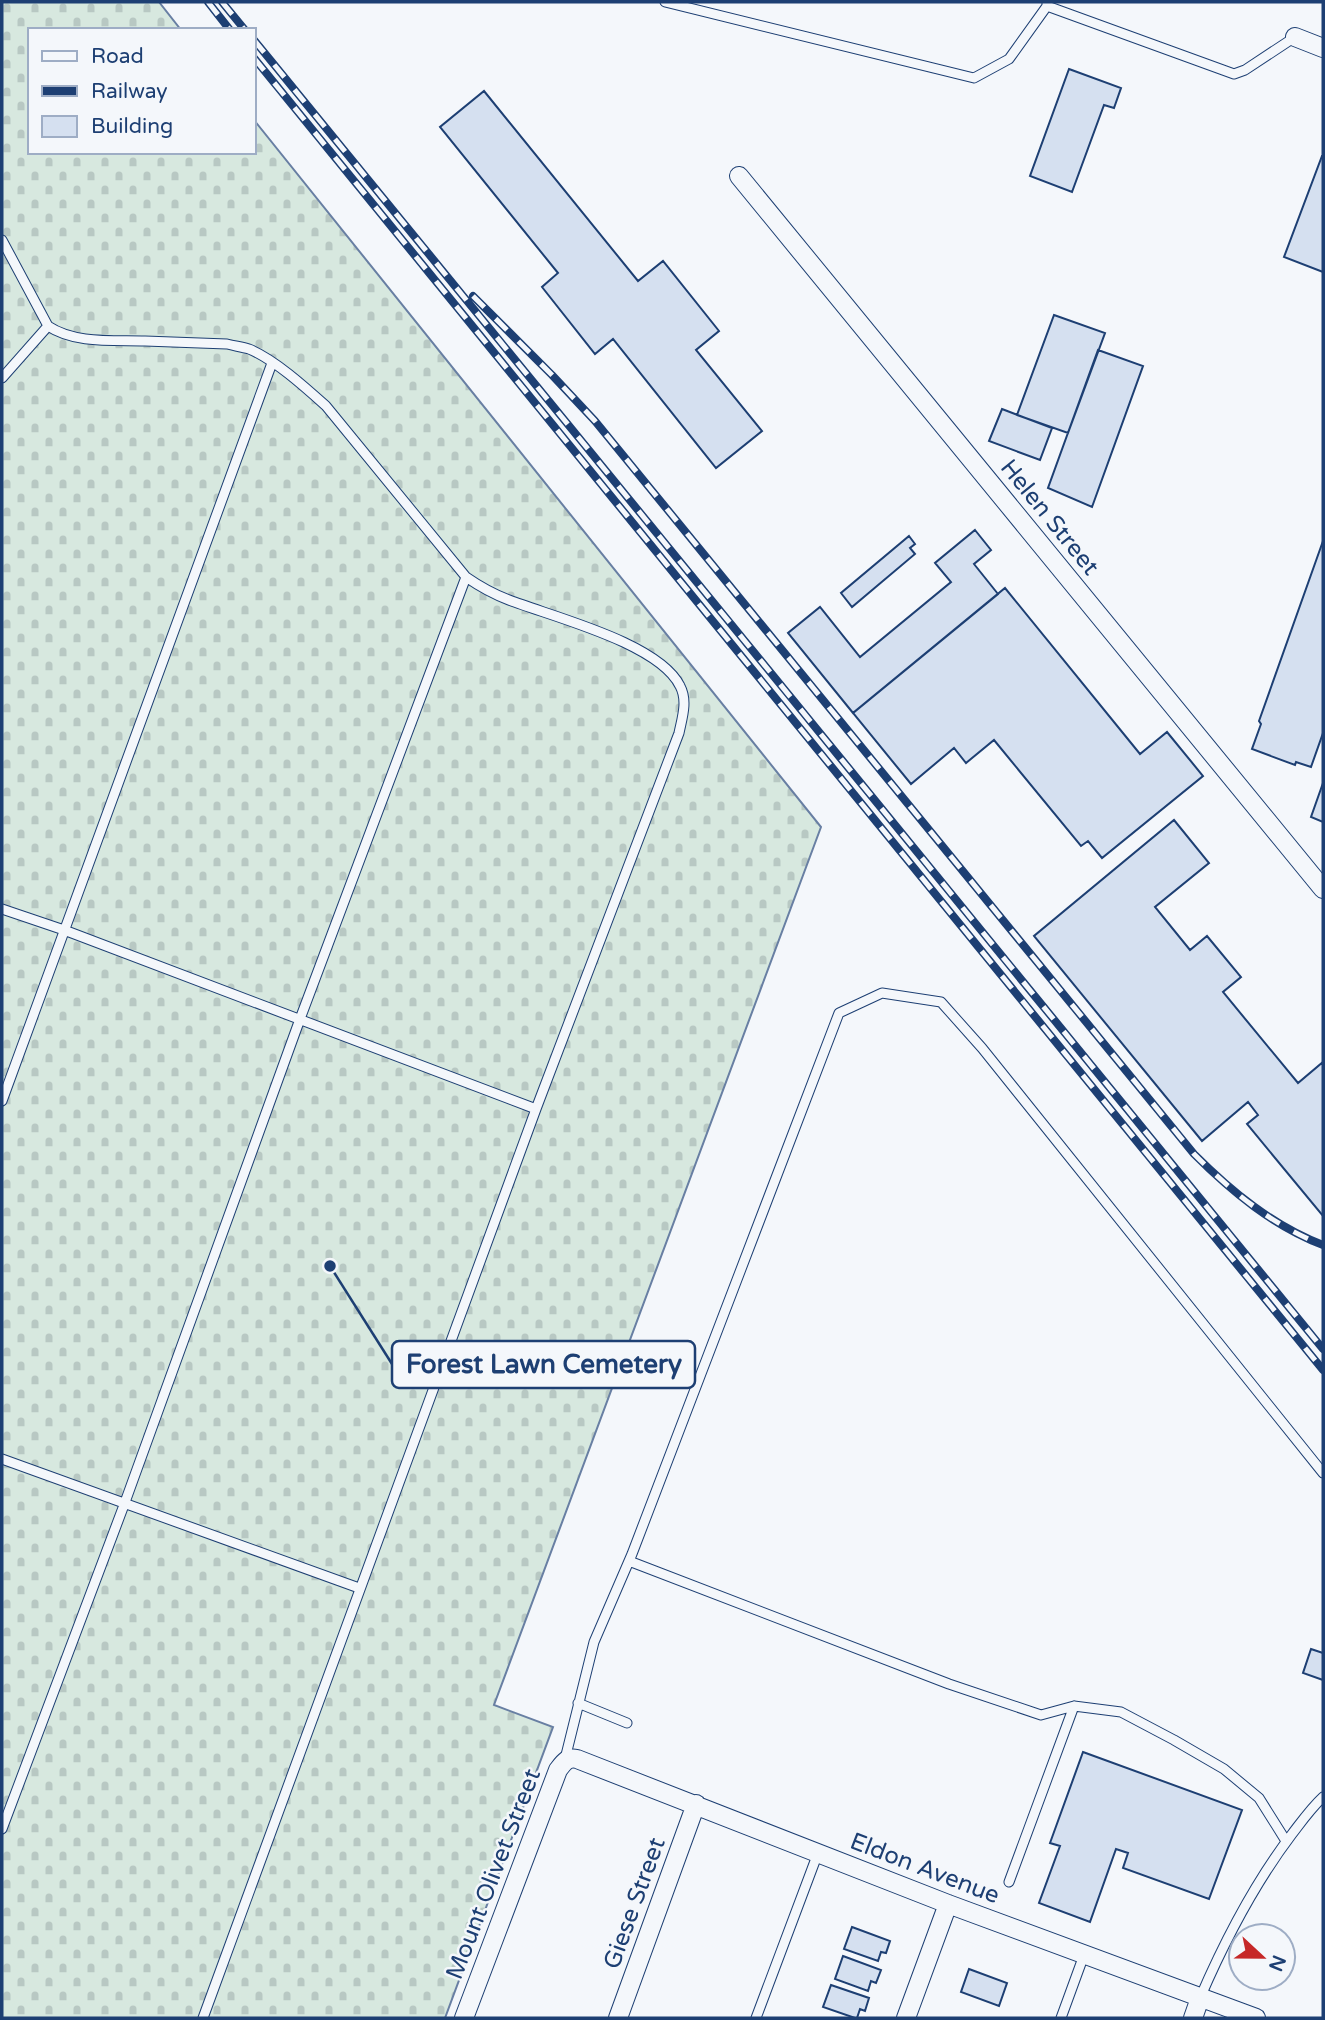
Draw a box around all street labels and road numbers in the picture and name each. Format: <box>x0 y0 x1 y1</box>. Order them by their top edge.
street label: Helen Street <box>994 454 1105 581</box>
street label: Mount Olivet Street <box>440 1765 547 1984</box>
street label: Eldon Avenue <box>846 1827 1004 1910</box>
street label: Giese Street <box>597 1834 672 1973</box>

